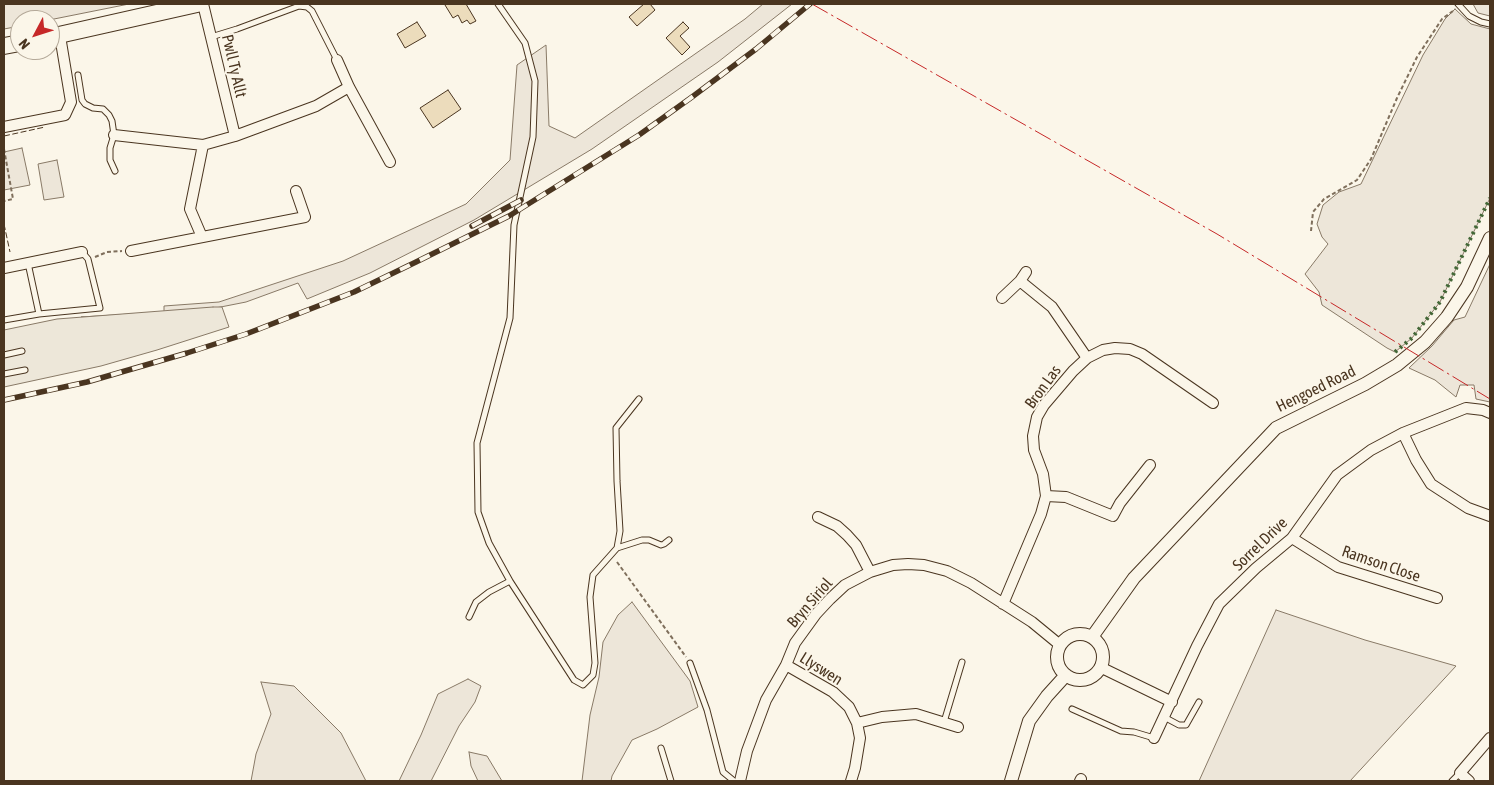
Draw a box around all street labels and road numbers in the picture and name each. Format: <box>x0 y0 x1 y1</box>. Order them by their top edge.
street label: Pwll Ty Allt <box>217 33 251 99</box>
street label: Bron Las <box>1021 362 1065 412</box>
street label: Hengoed Road <box>1273 362 1359 416</box>
street label: Sorrel Drive <box>1229 513 1291 575</box>
street label: Ramson Close <box>1339 542 1423 586</box>
street label: Bryn Siriol <box>783 574 837 632</box>
street label: Llyswen <box>796 648 846 690</box>

